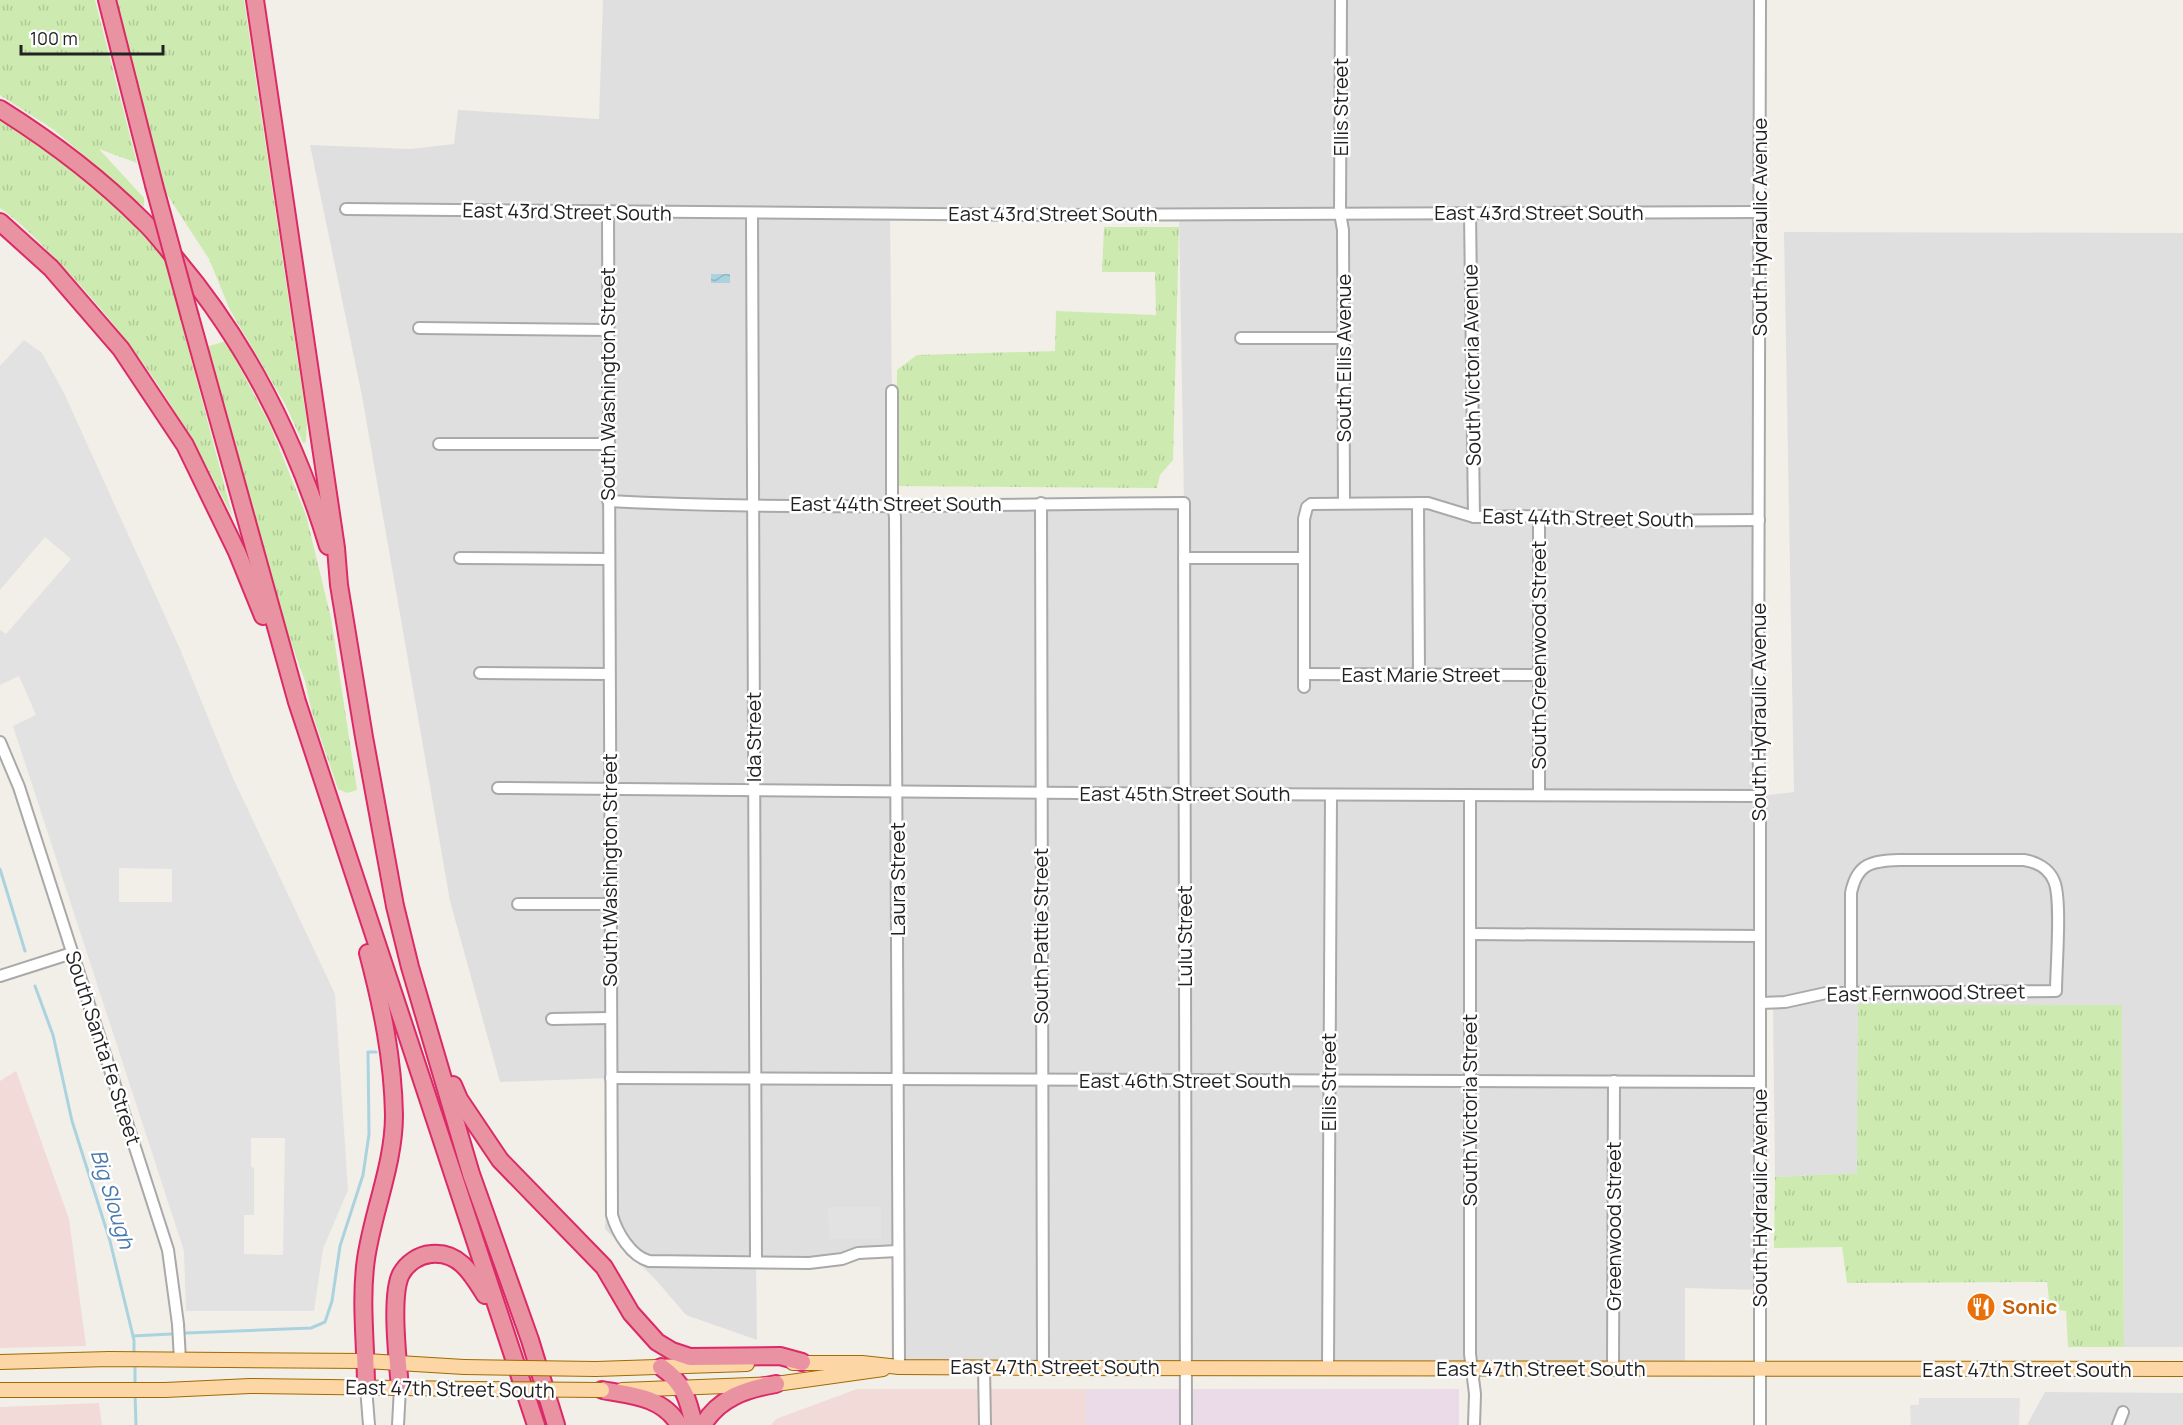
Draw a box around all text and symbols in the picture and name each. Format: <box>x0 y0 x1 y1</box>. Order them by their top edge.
scale bar <box>21 18 164 56</box>
text: 100 m <box>30 26 78 50</box>
street label: Ellis Street <box>1327 58 1354 156</box>
street label: South Hydraulic Avenue <box>1746 118 1773 336</box>
street label: East 43rd Street South <box>462 196 672 227</box>
street label: East 43rd Street South <box>1434 199 1644 226</box>
street label: East 43rd Street South <box>948 200 1158 227</box>
street label: South Victoria Avenue <box>1456 264 1487 466</box>
street label: South Washington Street <box>594 267 621 501</box>
street label: South Ellis Avenue <box>1330 274 1357 442</box>
street label: East 44th Street South <box>790 490 1002 517</box>
street label: East 44th Street South <box>1482 502 1694 533</box>
street label: South Greenwood Street <box>1525 540 1552 770</box>
street label: South Hydraulic Avenue <box>1745 603 1772 821</box>
street label: East Marie Street <box>1341 661 1501 688</box>
street label: Ida Street <box>740 692 767 782</box>
street label: South Washington Street <box>596 753 623 987</box>
street label: East 45th Street South <box>1080 780 1290 807</box>
street label: Laura Street <box>884 822 911 936</box>
street label: South Pattie Street <box>1027 848 1054 1024</box>
street label: Lulu Street <box>1171 885 1198 987</box>
street label: South Santa Fe Street <box>59 947 148 1148</box>
street label: East Fernwood Street <box>1826 977 2026 1008</box>
street label: South Victoria Street <box>1456 1014 1483 1206</box>
street label: Ellis Street <box>1315 1033 1342 1131</box>
street label: East 46th Street South <box>1079 1067 1291 1094</box>
street label: South Hydraulic Avenue <box>1746 1089 1773 1307</box>
street label: Greenwood Street <box>1600 1141 1627 1311</box>
water label: Big Slough <box>85 1146 142 1253</box>
restaurant icon: Sonic <box>1965 1291 1997 1323</box>
place label: Sonic <box>2002 1293 2057 1320</box>
street label: East 47th Street South <box>950 1353 1160 1380</box>
street label: East 47th Street South <box>1436 1355 1646 1382</box>
street label: East 47th Street South <box>1922 1356 2132 1383</box>
street label: East 47th Street South <box>345 1373 555 1404</box>

